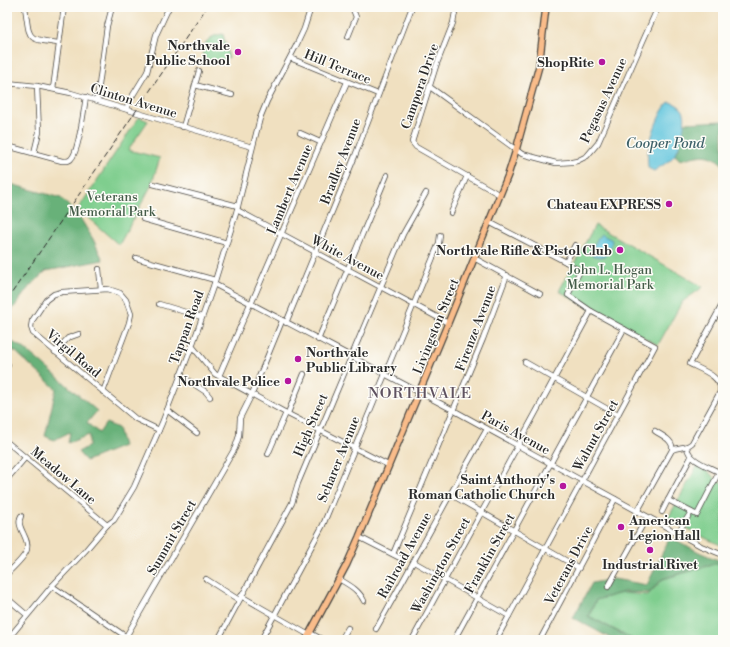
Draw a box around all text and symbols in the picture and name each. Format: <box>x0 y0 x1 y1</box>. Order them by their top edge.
place label: Northvale Public School <box>146 38 231 69</box>
street label: Campora Drive <box>398 41 442 131</box>
street label: Hill Terrace <box>302 46 374 88</box>
marker: Northvale Public School <box>233 47 243 57</box>
place label: ShopRite <box>537 55 594 71</box>
street label: Pegasus Avenue <box>577 55 631 146</box>
marker: ShopRite <box>597 57 607 67</box>
street label: Clinton Avenue <box>88 80 179 122</box>
street label: Bradley Avenue <box>317 116 365 208</box>
water label: Cooper Pond <box>626 135 706 153</box>
street label: Lambert Avenue <box>264 141 316 237</box>
park label: Veterans Memorial Park <box>68 189 157 220</box>
place label: Chateau EXPRESS <box>547 197 662 213</box>
marker: Chateau EXPRESS <box>664 199 674 209</box>
street label: White Avenue <box>307 232 387 284</box>
place label: Northvale Rifle & Pistol Club <box>436 243 612 259</box>
marker: Northvale Rifle & Pistol Club <box>615 245 625 255</box>
park label: John L. Hogan Memorial Park <box>566 262 655 293</box>
street label: Livingston Street <box>410 276 462 376</box>
street label: Firenze Avenue <box>452 283 500 374</box>
street label: Tappan Road <box>166 288 208 366</box>
street label: Virgil Road <box>42 326 104 382</box>
place label: Northvale Public Library <box>306 345 397 376</box>
marker: Northvale Public Library <box>293 354 303 364</box>
place label: Northvale Police <box>177 374 280 390</box>
marker: Northvale Police <box>283 376 293 386</box>
district label: NORTHVALE <box>368 384 472 403</box>
street label: High Street <box>290 391 332 459</box>
street label: Walnut Street <box>569 397 622 475</box>
street label: Paris Avenue <box>478 407 553 459</box>
street label: Scharer Avenue <box>314 414 364 505</box>
street label: Meadow Lane <box>27 444 100 508</box>
place label: Saint Anthony's Roman Catholic Church <box>408 472 555 503</box>
marker: Saint Anthony's Roman Catholic Church <box>558 481 568 491</box>
street label: Summit Street <box>144 497 200 578</box>
street label: Railroad Avenue <box>375 509 435 601</box>
street label: Franklin Street <box>461 510 519 596</box>
place label: American Legion Hall <box>628 513 701 544</box>
street label: Washington Street <box>407 514 474 617</box>
marker: American Legion Hall <box>616 522 626 532</box>
street label: Veterans Drive <box>541 523 597 609</box>
marker: Industrial Rivet <box>645 545 655 555</box>
place label: Industrial Rivet <box>602 557 698 573</box>

